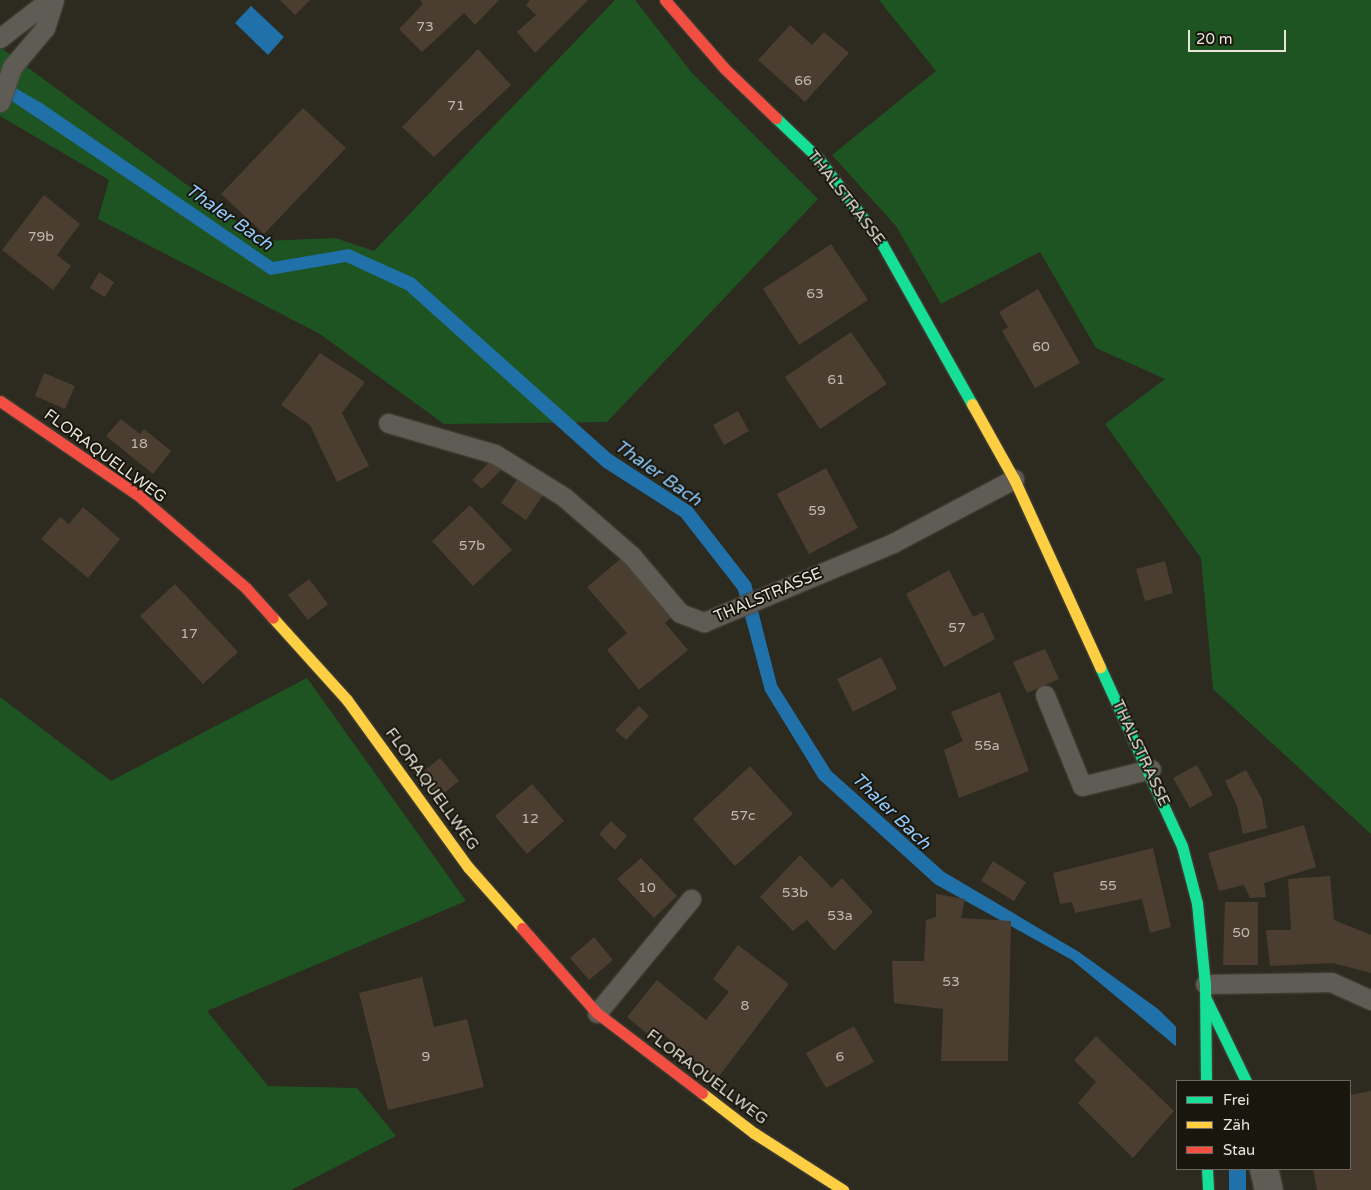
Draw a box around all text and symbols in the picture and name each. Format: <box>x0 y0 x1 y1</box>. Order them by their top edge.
house number: 73 <box>416 19 434 35</box>
scale bar <box>1191 20 1288 52</box>
text: 20 m <box>1196 30 1233 48</box>
house number: 66 <box>794 73 812 89</box>
house number: 71 <box>447 98 465 114</box>
street label: THALSTRASSE <box>803 147 889 249</box>
water label: Thaler Bach <box>181 179 277 255</box>
house number: 79b <box>28 229 54 245</box>
house number: 63 <box>806 286 824 302</box>
house number: 60 <box>1032 339 1050 355</box>
house number: 61 <box>827 372 845 388</box>
street label: FLORAQUELLWEG <box>40 405 170 507</box>
water label: Thaler Bach <box>610 435 706 511</box>
house number: 18 <box>130 436 148 452</box>
house number: 59 <box>808 503 826 519</box>
house number: 57b <box>459 538 485 554</box>
street label: THALSTRASSE <box>711 564 825 626</box>
house number: 57 <box>948 620 966 636</box>
house number: 17 <box>180 626 198 642</box>
street label: THALSTRASSE <box>1108 697 1174 809</box>
street label: FLORAQUELLWEG <box>381 724 483 854</box>
house number: 55a <box>974 738 1000 754</box>
water label: Thaler Bach <box>847 768 935 854</box>
house number: 57c <box>730 808 756 824</box>
house number: 12 <box>521 811 539 827</box>
house number: 55 <box>1099 878 1117 894</box>
house number: 10 <box>638 880 656 896</box>
house number: 53b <box>782 885 808 901</box>
house number: 53a <box>827 908 853 924</box>
house number: 50 <box>1232 925 1250 941</box>
house number: 53 <box>942 974 960 990</box>
house number: 8 <box>741 998 749 1014</box>
street label: FLORAQUELLWEG <box>643 1025 771 1129</box>
house number: 9 <box>422 1049 430 1065</box>
house number: 6 <box>836 1049 844 1065</box>
legend <box>1176 1080 1351 1170</box>
text: Frei <box>1223 1091 1249 1109</box>
text: Zäh <box>1223 1116 1250 1134</box>
text: Stau <box>1223 1141 1255 1159</box>

